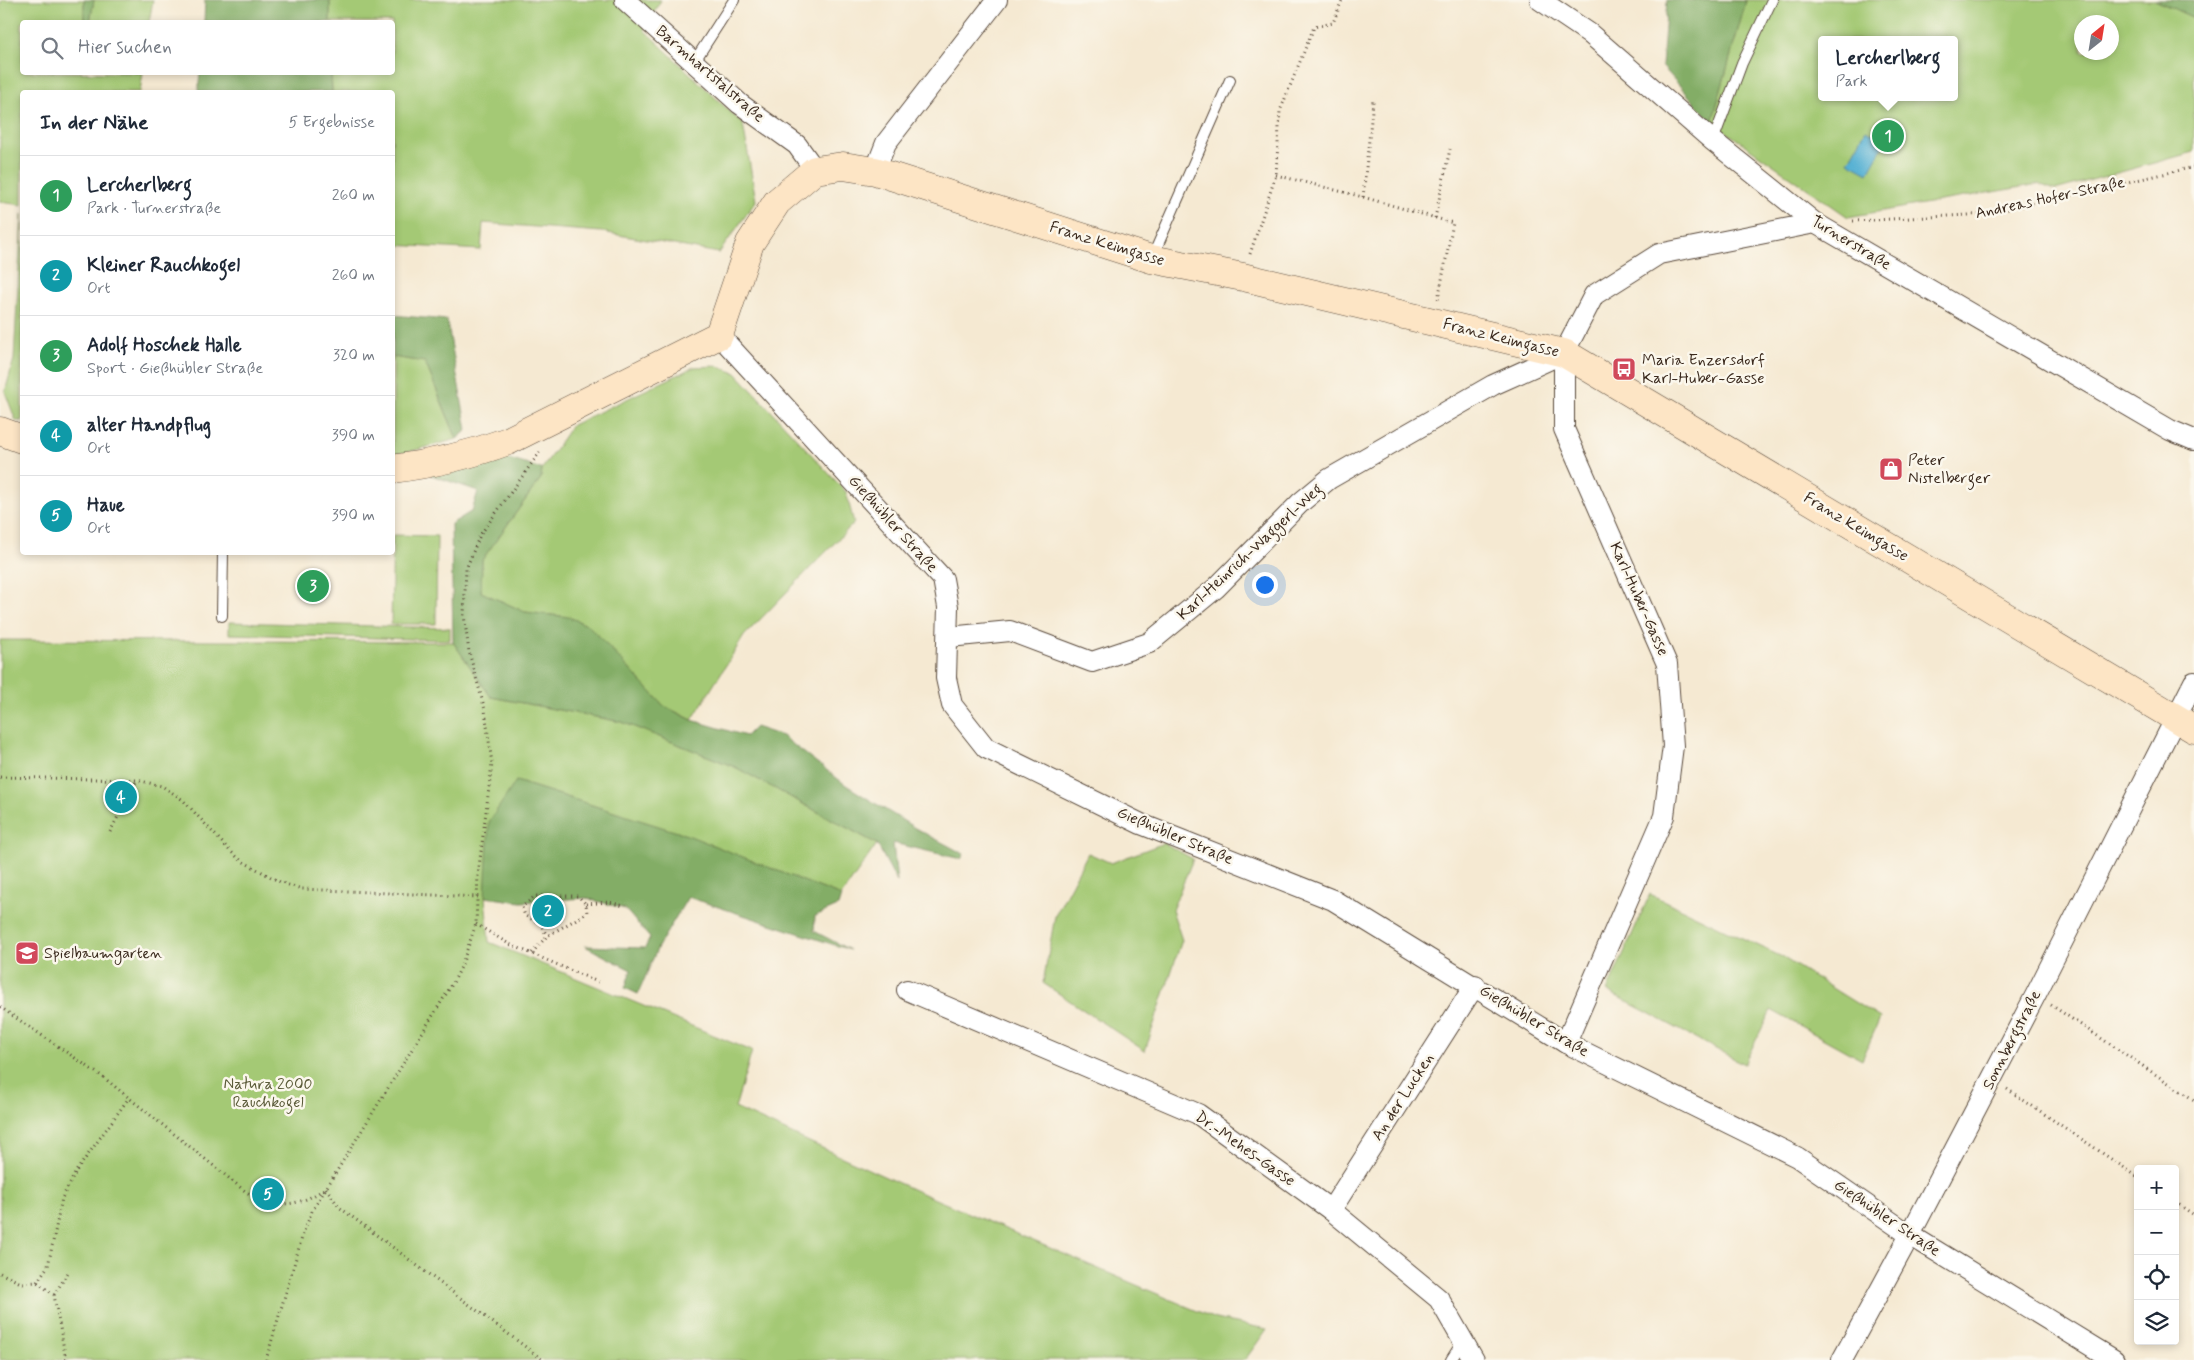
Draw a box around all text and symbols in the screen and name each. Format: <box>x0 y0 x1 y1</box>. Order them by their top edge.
north arrow <box>2074 15 2119 60</box>
search box <box>20 20 395 75</box>
street label: Barmhartstalstraße <box>651 21 769 127</box>
icon: search <box>38 34 66 62</box>
text: Hier suchen <box>78 35 172 60</box>
popup <box>1818 36 1958 101</box>
text: Lercherlberg <box>1836 46 1940 71</box>
text: Park <box>1836 71 1867 92</box>
text: In der Nähe <box>40 109 148 137</box>
text: 5 Ergebnisse <box>289 112 375 133</box>
pin: 1 <box>1872 117 1904 155</box>
street label: Andreas Hofer-Straße <box>1973 172 2127 224</box>
text: Lercherlberg <box>87 173 192 198</box>
text: 1 <box>52 185 60 206</box>
text: 260 m <box>332 185 375 206</box>
text: Park · Turnerstraße <box>87 198 221 219</box>
street label: Turnerstraße <box>1807 211 1895 275</box>
street label: Franz Keimgasse <box>1047 217 1167 272</box>
text: Kleiner Rauchkogel <box>87 253 240 278</box>
text: 2 <box>52 265 60 286</box>
text: 260 m <box>332 265 375 286</box>
text: Ort <box>87 278 111 299</box>
street label: Franz Keimgasse <box>1440 313 1561 364</box>
text: Adolf Hoschek Halle <box>87 333 242 358</box>
text: 3 <box>52 345 60 366</box>
text: 320 m <box>333 345 375 366</box>
place label: Maria Enzersdorf Karl-Huber-Gasse <box>1642 350 1765 389</box>
bus stop icon: Maria Enzersdorf Karl-Huber-Gasse <box>1611 356 1637 382</box>
text: Sport · Gießhübler Straße <box>87 358 263 379</box>
text: alter Handpflug <box>87 413 211 438</box>
text: 4 <box>51 425 61 446</box>
text: 390 m <box>332 425 375 446</box>
text: Ort <box>87 438 111 459</box>
place label: Peter Nistelberger <box>1908 450 1991 490</box>
shop icon: Peter Nistelberger <box>1878 456 1904 482</box>
street label: Gießhübler Straße <box>844 471 942 577</box>
street label: Karl-Heinrich-Waggerl-Weg <box>1173 479 1328 626</box>
street label: Franz Keimgasse <box>1799 487 1912 567</box>
text: Haue <box>87 493 125 518</box>
text: 5 <box>51 505 61 526</box>
text: 390 m <box>332 505 375 526</box>
text: Ort <box>87 518 111 539</box>
street label: Karl-Huber-Gasse <box>1605 539 1673 659</box>
pin: 3 <box>297 567 329 605</box>
your location <box>1252 572 1278 598</box>
pin: 4 <box>105 778 137 816</box>
street label: Gießhübler Straße <box>1114 802 1236 870</box>
pin: 2 <box>532 892 564 930</box>
school or university icon: Spielbaumgarten <box>14 940 40 966</box>
place label: Spielbaumgarten <box>44 943 163 965</box>
street label: Gießhübler Straße <box>1475 980 1593 1062</box>
street label: Sonnbergstraße <box>1978 987 2047 1094</box>
street label: An der Lucken <box>1367 1049 1439 1145</box>
park label: Natura 2000 Rauchkogel <box>224 1074 313 1114</box>
street label: Dr.-Mehes-Gasse <box>1191 1107 1299 1191</box>
map controls <box>2134 1165 2179 1345</box>
button: + <box>2134 1165 2179 1210</box>
pin: 5 <box>252 1175 284 1213</box>
street label: Gießhübler Straße <box>1830 1175 1944 1262</box>
button: − <box>2134 1210 2179 1255</box>
button: locate <box>2134 1255 2179 1300</box>
button: layers <box>2134 1300 2179 1345</box>

